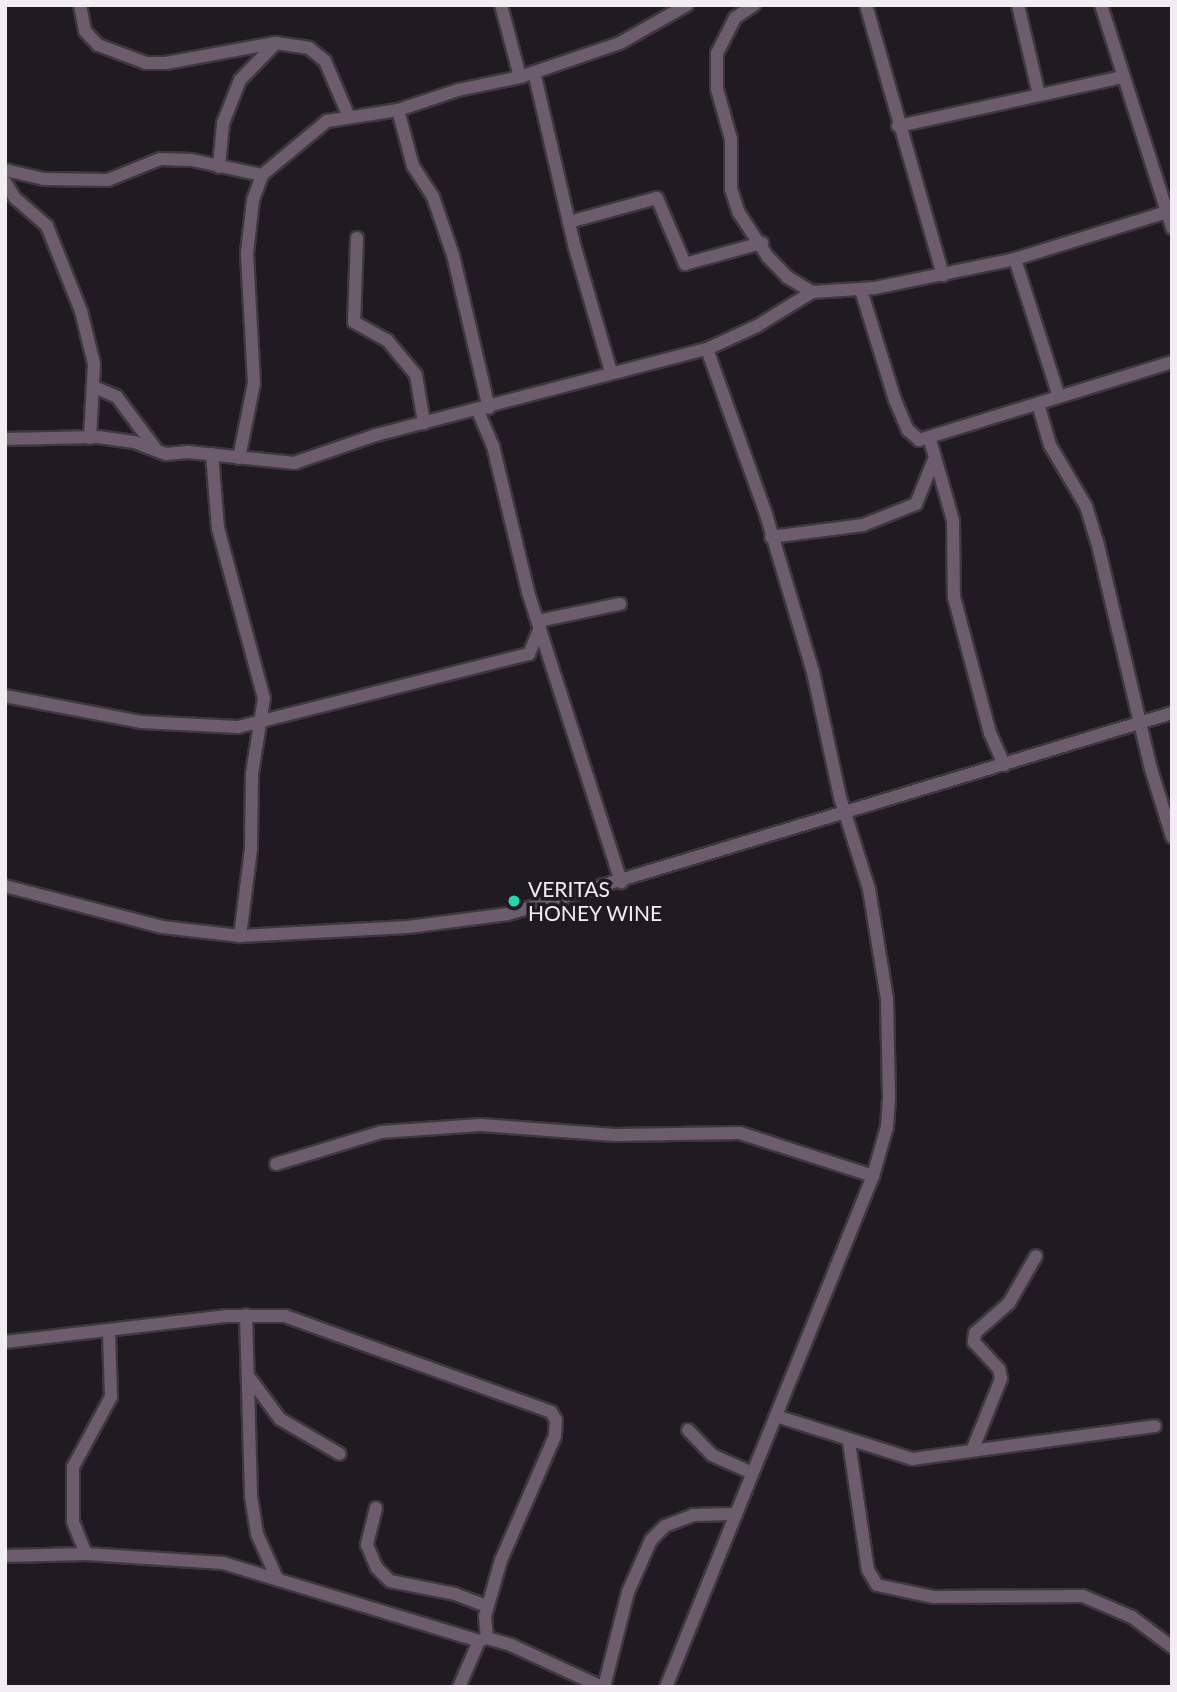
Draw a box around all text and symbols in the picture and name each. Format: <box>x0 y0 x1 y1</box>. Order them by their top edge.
place label: VERITAS HONEY WINE <box>528 876 663 926</box>
marker: VERITAS HONEY WINE <box>506 893 522 909</box>

